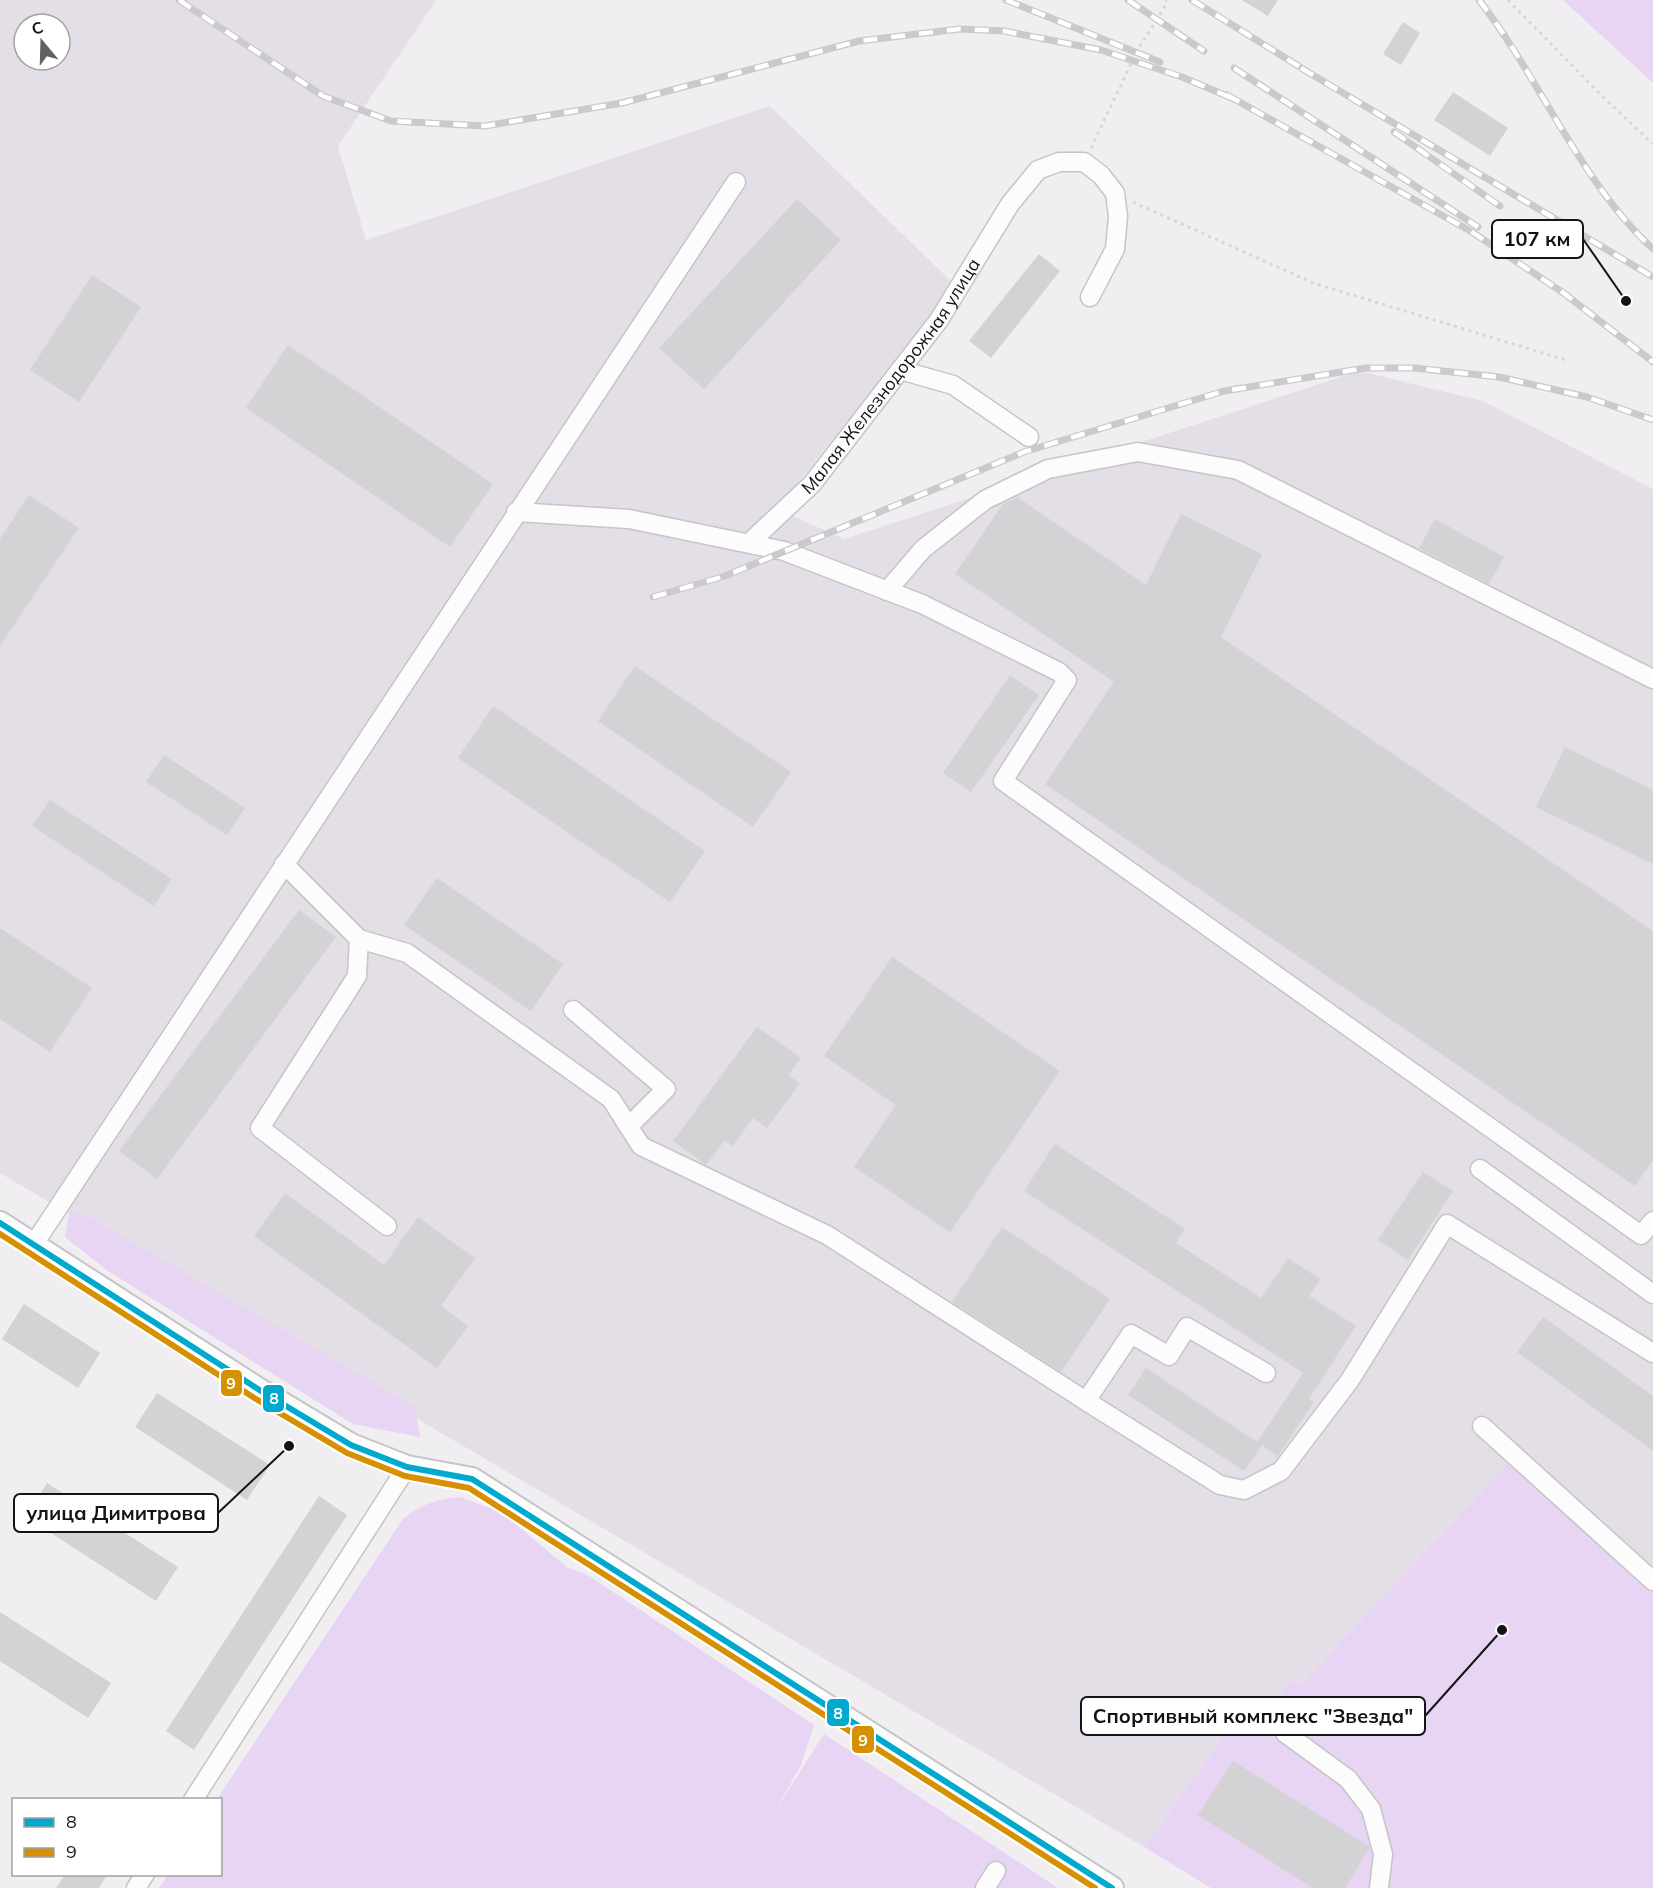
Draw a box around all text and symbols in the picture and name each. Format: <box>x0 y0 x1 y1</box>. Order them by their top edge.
north arrow <box>12 12 72 72</box>
text: С <box>29 17 46 39</box>
callout: 107 км <box>1492 220 1583 258</box>
text: 107 км <box>1504 226 1570 251</box>
street label: Малая Железнодорожная улица <box>796 254 985 499</box>
line badge: 9 <box>220 1369 243 1397</box>
text: 9 <box>226 1373 236 1393</box>
line badge: 8 <box>262 1384 285 1413</box>
text: 8 <box>269 1388 279 1408</box>
callout: улица Димитрова <box>14 1494 218 1532</box>
text: улица Димитрова <box>26 1500 206 1525</box>
callout: Спортивный комплекс "Звезда" <box>1081 1697 1425 1735</box>
line badge: 8 <box>826 1698 850 1727</box>
text: 8 <box>833 1703 843 1723</box>
text: Спортивный комплекс "Звезда" <box>1093 1703 1413 1728</box>
line badge: 9 <box>851 1725 875 1754</box>
text: 9 <box>858 1730 868 1750</box>
legend <box>12 1798 222 1876</box>
text: 8 <box>66 1810 77 1833</box>
text: 9 <box>66 1840 77 1863</box>

